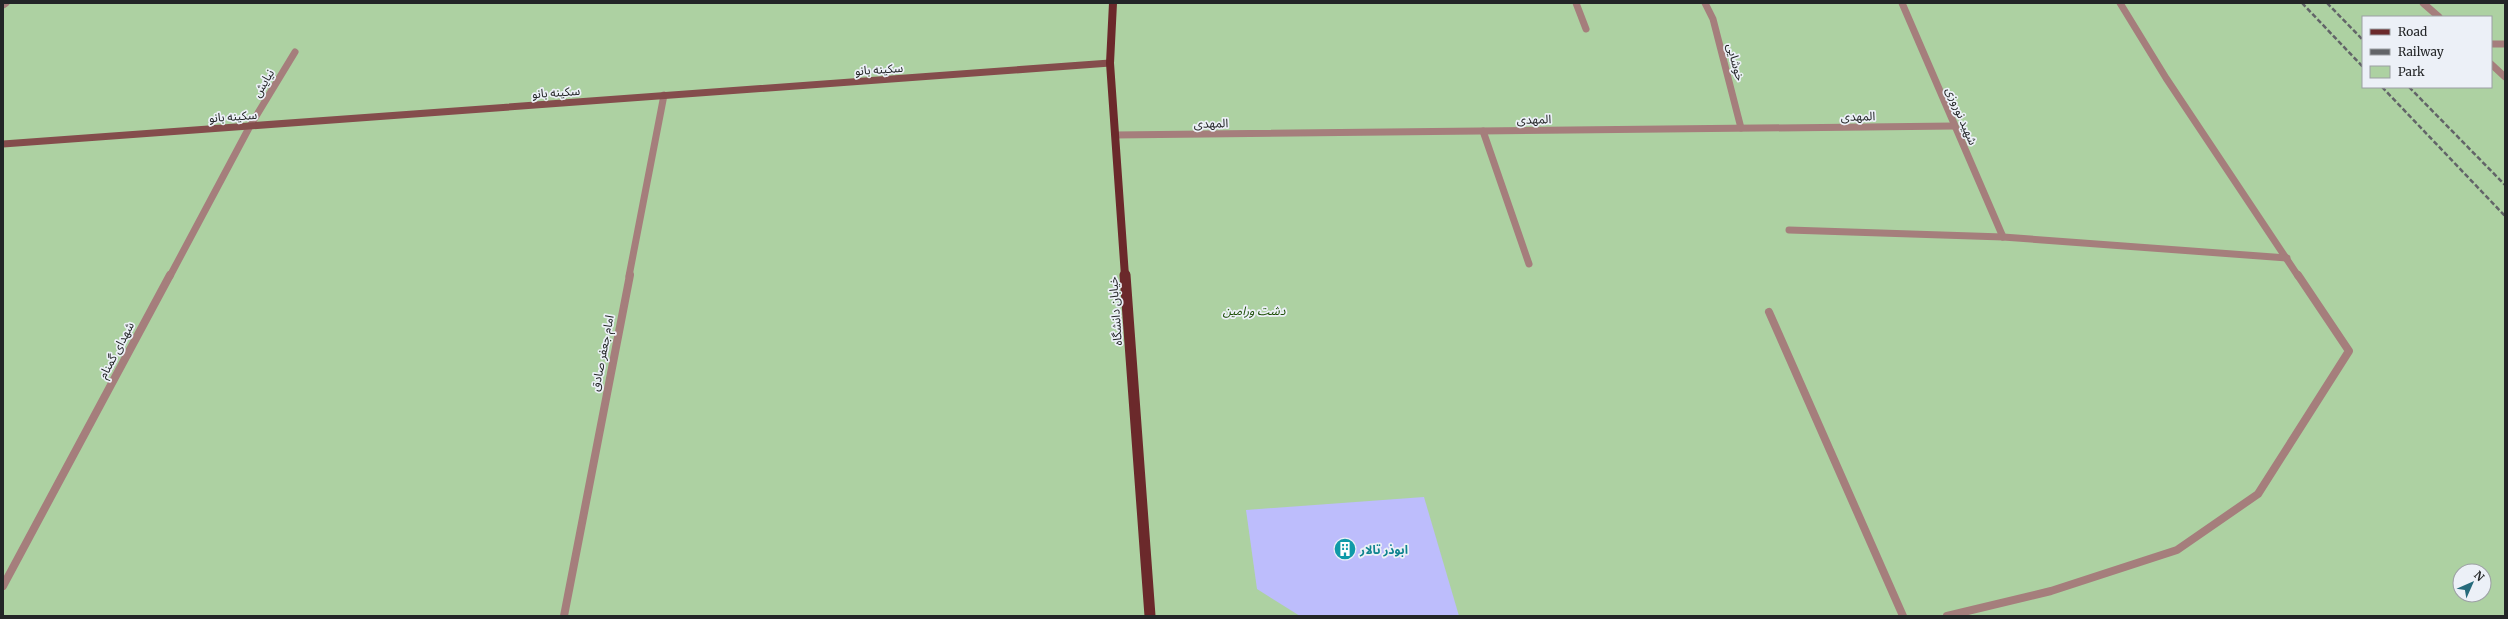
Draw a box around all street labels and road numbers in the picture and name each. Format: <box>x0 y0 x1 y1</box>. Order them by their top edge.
street label: خوشایی <box>1724 42 1748 82</box>
street label: سکینه بانو <box>854 60 904 78</box>
street label: نیایش <box>249 66 277 100</box>
street label: سکینه بانو <box>531 83 581 101</box>
street label: شهید نوروزی <box>1943 85 1981 147</box>
street label: سکینه بانو <box>208 107 258 125</box>
street label: المهدی <box>1841 108 1876 124</box>
street label: المهدی <box>1517 111 1552 127</box>
street label: المهدی <box>1194 115 1229 131</box>
street label: خیابان دانشگاه <box>1105 276 1125 346</box>
street label: امام جعفر صادق <box>587 313 619 393</box>
street label: شهدای گمنام <box>95 319 139 382</box>

